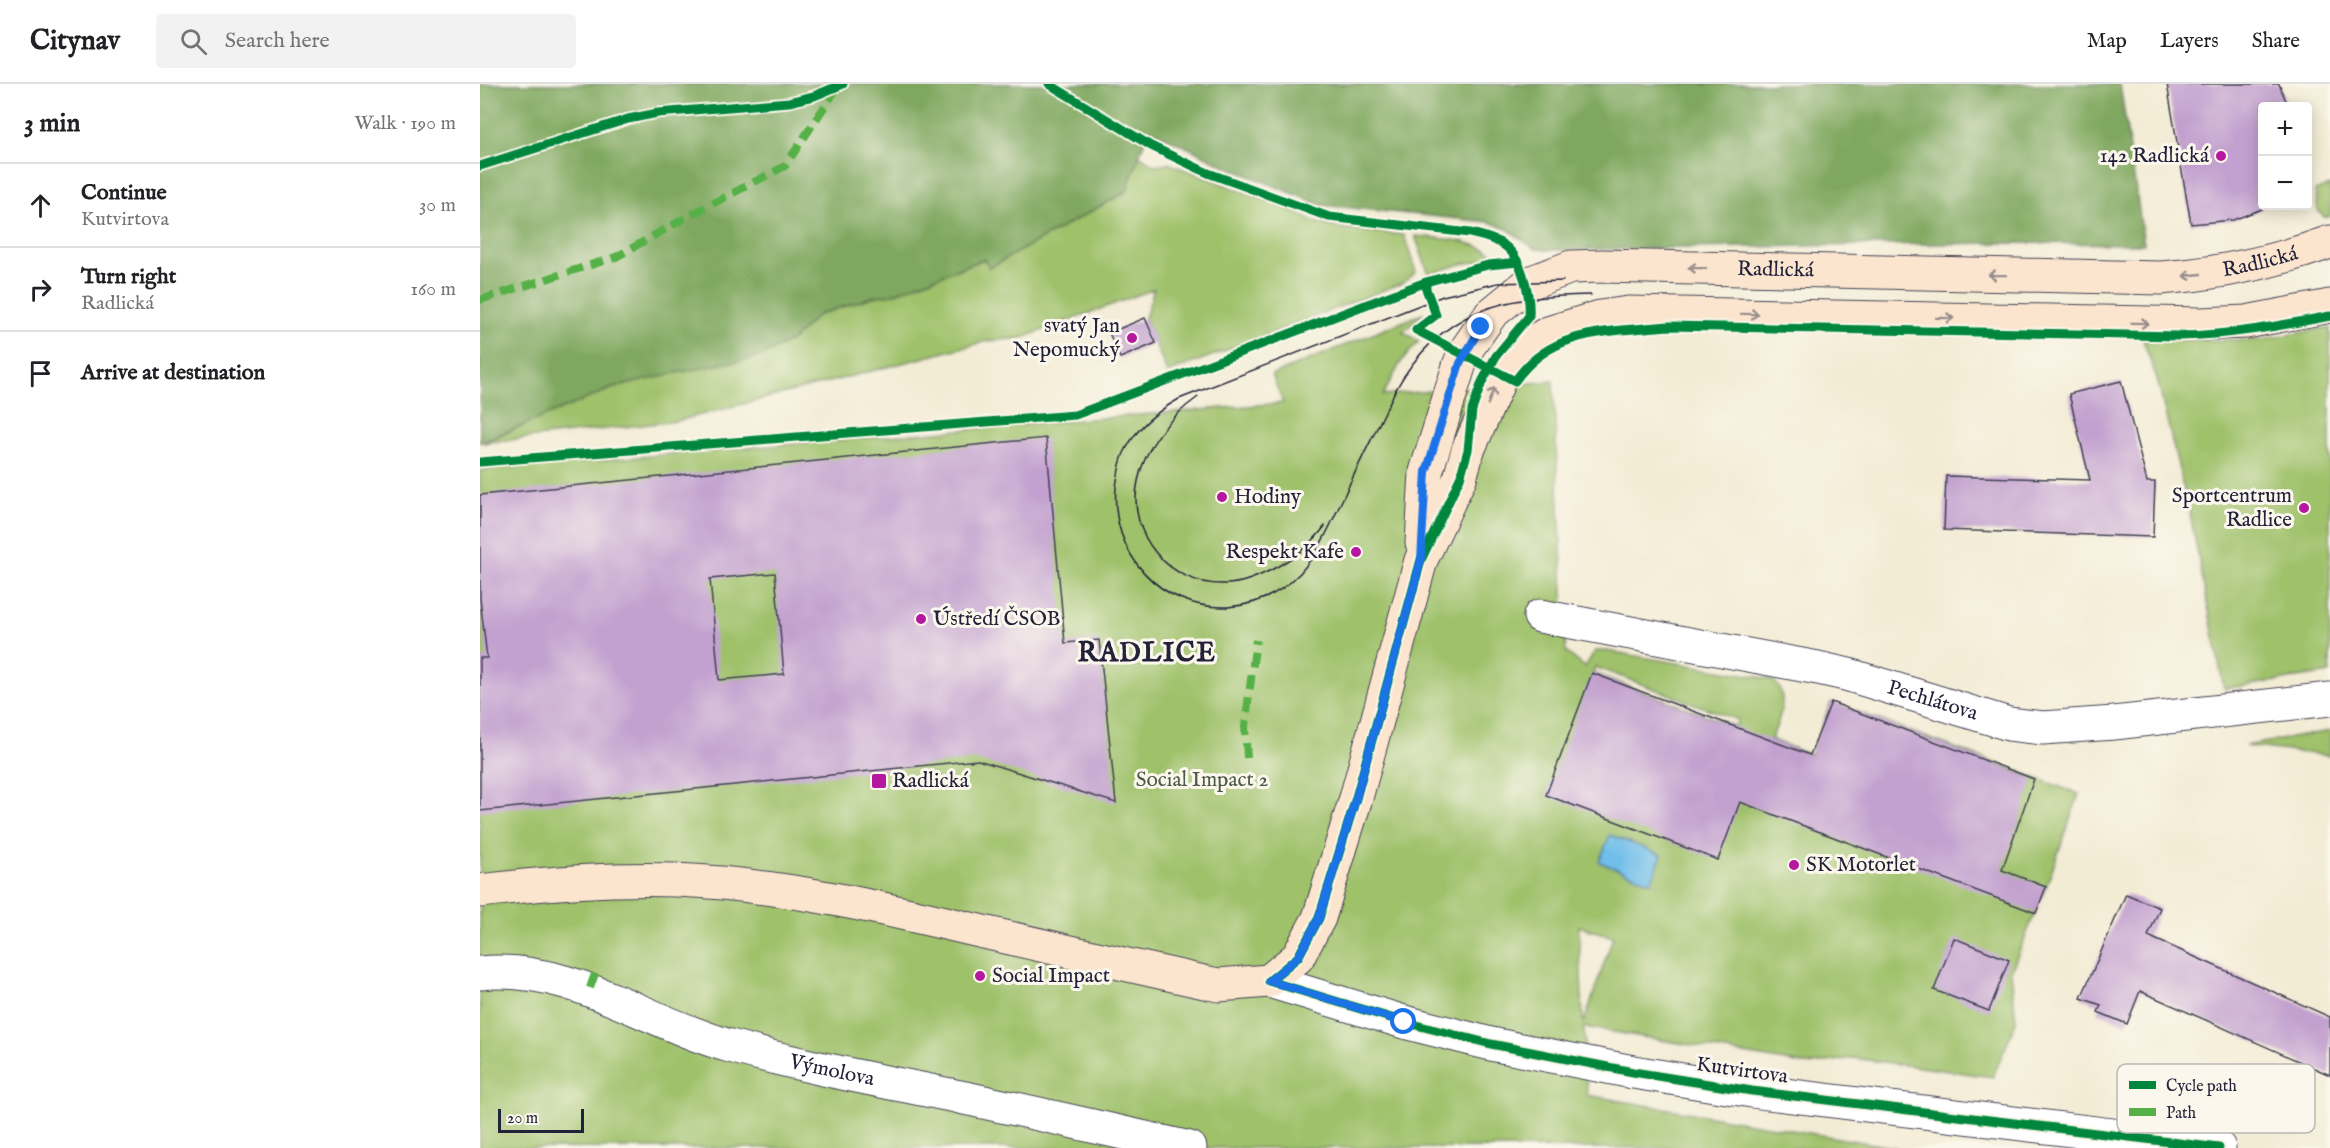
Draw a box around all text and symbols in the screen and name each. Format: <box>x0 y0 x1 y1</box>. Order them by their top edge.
search box <box>156 14 576 68</box>
text: Citynav <box>30 24 120 59</box>
icon: search <box>177 25 210 58</box>
text: Search here <box>225 27 330 55</box>
text: Map <box>2087 28 2127 55</box>
text: Layers <box>2160 28 2219 55</box>
text: Share <box>2252 28 2300 55</box>
map controls <box>2258 102 2312 210</box>
button: + <box>2258 102 2312 156</box>
text: 3 min <box>24 107 80 140</box>
text: Walk · 190 m <box>354 111 456 136</box>
place label: 142 Radlická <box>2100 143 2210 170</box>
marker: 142 Radlická <box>2214 149 2228 163</box>
button: − <box>2258 156 2312 210</box>
text: Continue <box>81 179 167 207</box>
icon: ahead <box>24 189 57 222</box>
text: 30 m <box>419 193 456 218</box>
text: Kutvirtova <box>81 207 169 232</box>
street label: Radlická <box>2220 240 2302 284</box>
street label: Radlická <box>1737 255 1815 284</box>
text: Turn right <box>81 263 176 291</box>
one-way arrow <box>1688 263 1708 274</box>
one-way arrow <box>1987 269 2007 280</box>
one-way arrow <box>2182 270 2202 281</box>
icon: right <box>24 273 57 306</box>
text: 160 m <box>410 277 456 302</box>
text: Radlická <box>81 291 154 316</box>
one-way arrow <box>1739 309 1759 320</box>
place label: svatý Jan Nepomucký <box>1012 313 1121 364</box>
route end <box>1467 313 1493 339</box>
one-way arrow <box>1934 313 1954 324</box>
one-way arrow <box>2129 317 2149 328</box>
marker: svatý Jan Nepomucký <box>1125 331 1139 345</box>
icon: arrive <box>24 357 57 390</box>
text: Arrive at destination <box>81 359 265 387</box>
one-way arrow <box>1486 387 1497 406</box>
place label: Sportcentrum Radlice <box>2172 483 2292 534</box>
place label: Hodiny <box>1234 484 1302 511</box>
marker: Hodiny <box>1215 490 1229 504</box>
marker: Sportcentrum Radlice <box>2297 501 2311 515</box>
place label: Respekt Kafe <box>1226 539 1344 566</box>
marker: Respekt Kafe <box>1349 545 1363 559</box>
place label: Ústředí ČSOB <box>933 605 1061 633</box>
marker: Ústředí ČSOB <box>914 612 928 626</box>
district label: RADLICE <box>1077 637 1217 671</box>
street label: Pechlátova <box>1884 674 1982 727</box>
park label: Social Impact 2 <box>1136 767 1268 794</box>
place label: Radlická <box>892 768 970 795</box>
marker: Radlická <box>870 772 888 790</box>
place label: SK Motorlet <box>1806 852 1916 879</box>
marker: SK Motorlet <box>1787 858 1801 872</box>
place label: Social Impact <box>992 963 1110 990</box>
marker: Social Impact <box>973 969 987 983</box>
route start <box>1390 1008 1416 1034</box>
street label: Výmolova <box>786 1048 878 1093</box>
street label: Kutvirtova <box>1694 1051 1791 1091</box>
legend <box>2117 1064 2315 1133</box>
text: Cycle path <box>2166 1077 2237 1097</box>
text: Path <box>2166 1104 2197 1124</box>
scale bar <box>498 1106 584 1134</box>
text: 20 m <box>507 1109 538 1129</box>

